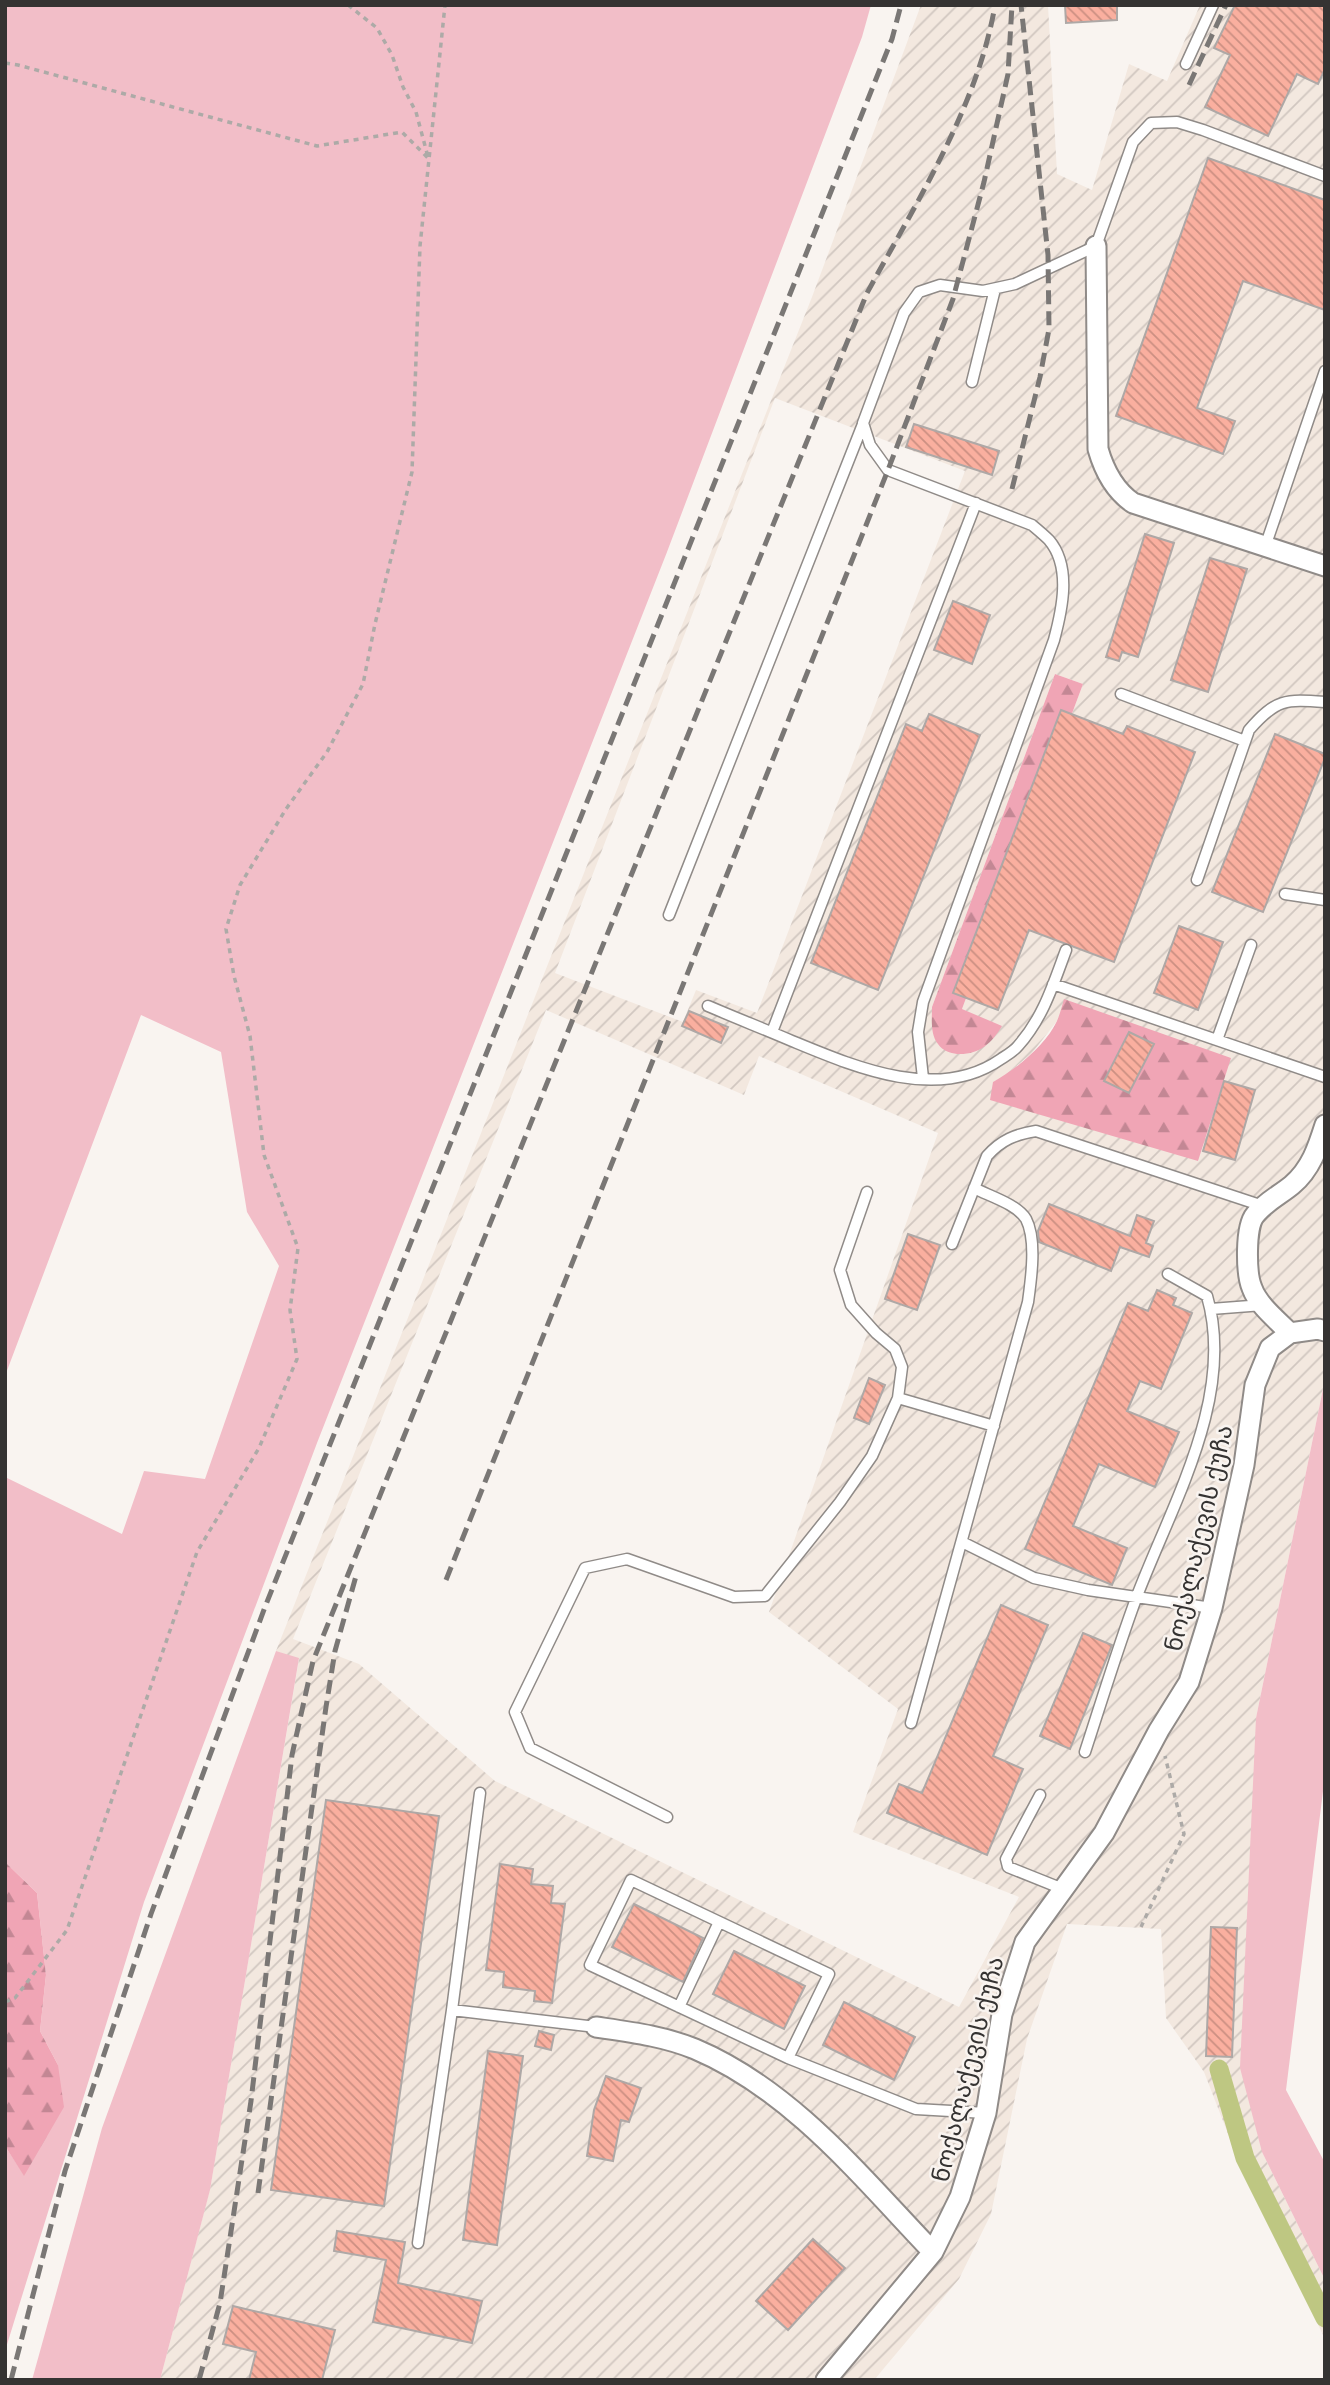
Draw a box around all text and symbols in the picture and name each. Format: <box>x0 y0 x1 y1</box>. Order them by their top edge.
street label: ნოქალაქევის ქუჩა <box>1156 1422 1240 1654</box>
street label: ნოქალაქევის ქუჩა <box>923 1953 1011 2185</box>

